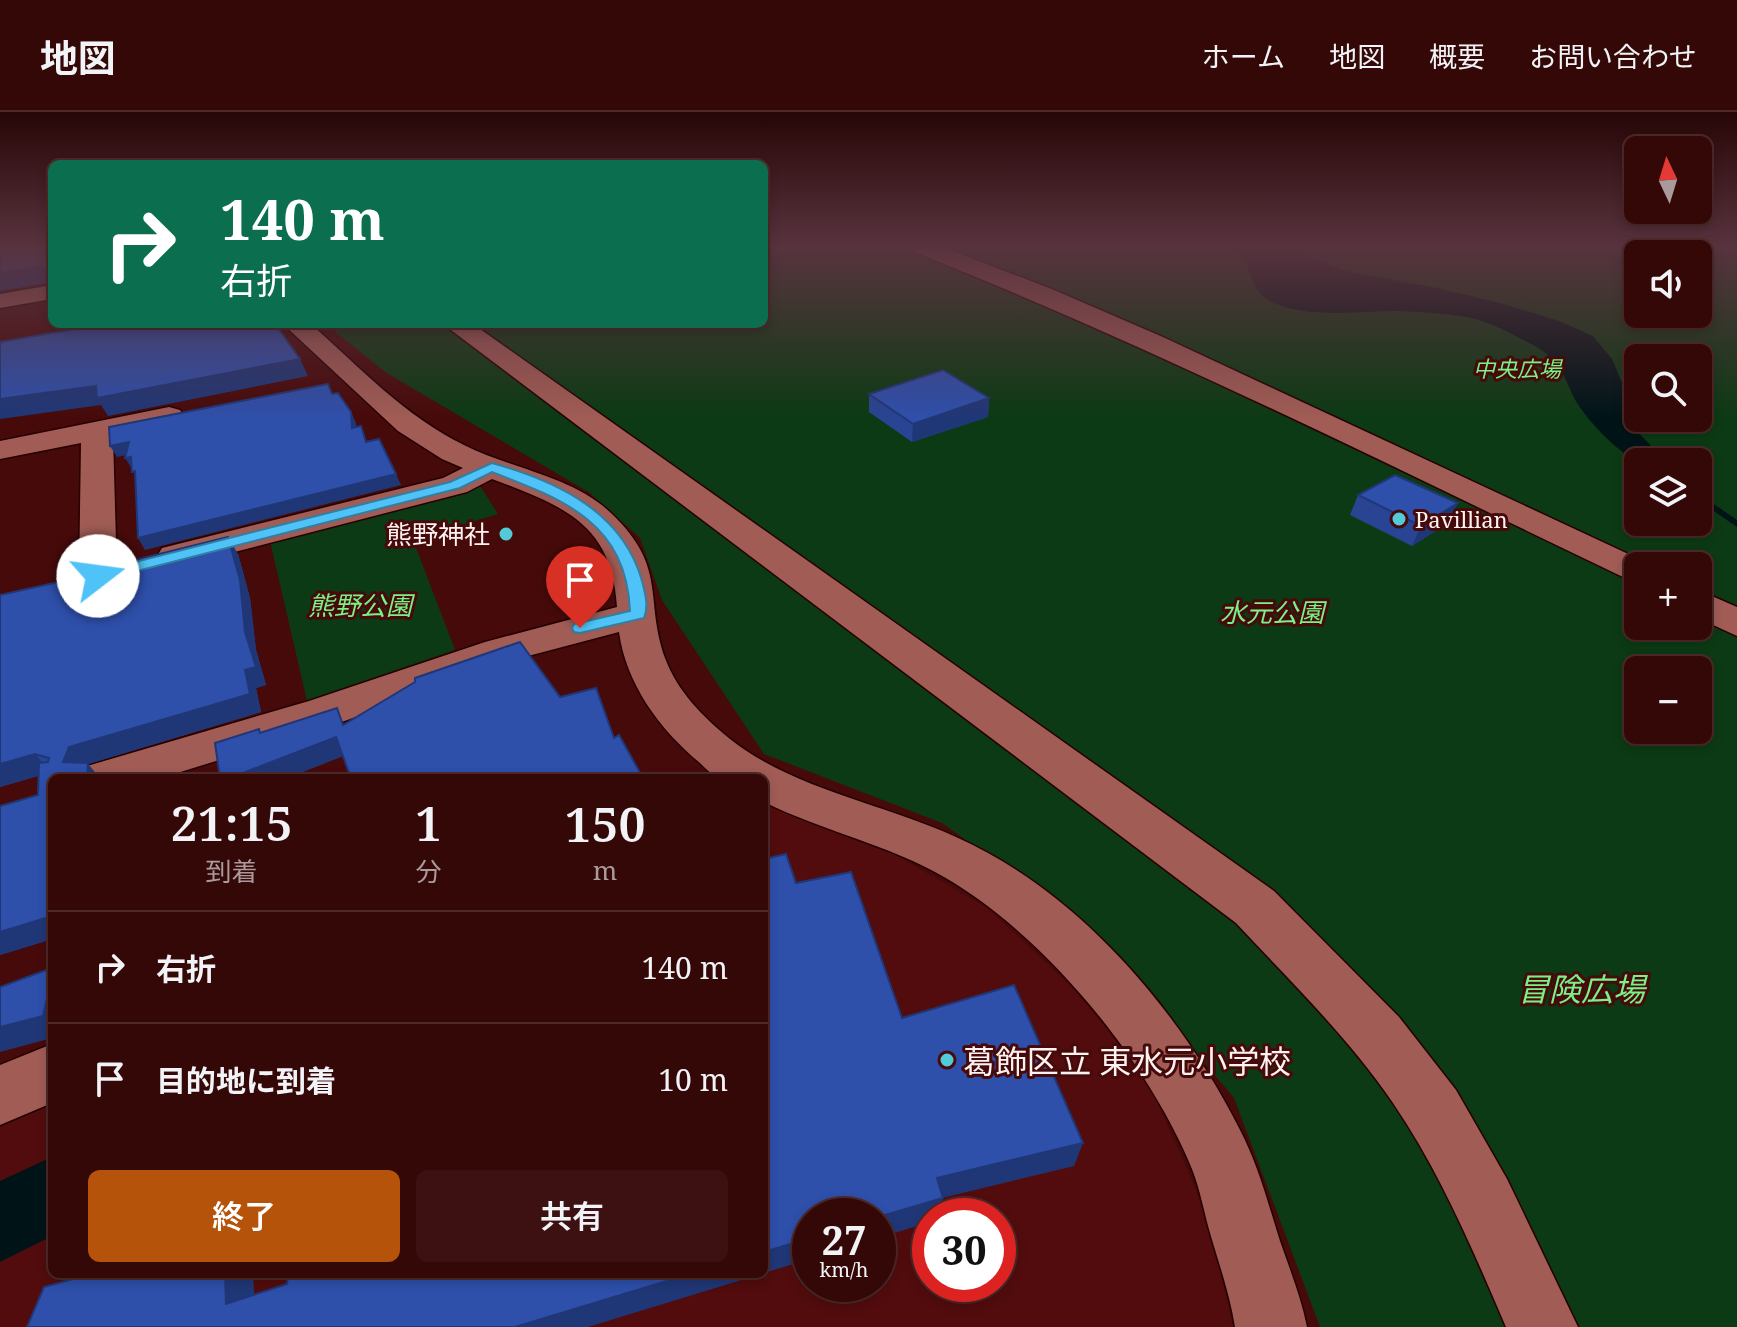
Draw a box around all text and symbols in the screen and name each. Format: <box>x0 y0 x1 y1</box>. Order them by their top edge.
text: 地図 <box>40 31 116 83</box>
text: ホーム <box>1202 37 1285 75</box>
text: 地図 <box>1329 37 1385 75</box>
text: 概要 <box>1429 37 1485 75</box>
text: お問い合わせ <box>1529 37 1697 75</box>
north arrow <box>1624 136 1712 224</box>
map controls <box>1624 136 1712 744</box>
text: 140 m <box>220 180 385 256</box>
icon: right <box>88 192 192 296</box>
button: sound <box>1624 240 1712 328</box>
text: 右折 <box>220 256 292 305</box>
button: search <box>1624 344 1712 432</box>
park label: 中央広場 <box>1473 353 1564 383</box>
button: layers <box>1624 448 1712 536</box>
place label: Pavillian <box>1415 504 1508 534</box>
marker: Pavillian <box>1390 510 1408 528</box>
place label: 熊野神社 <box>386 516 490 552</box>
marker: 熊野神社 <box>497 525 515 543</box>
position arrow <box>56 534 140 618</box>
pin <box>546 546 614 628</box>
button: + <box>1624 552 1712 640</box>
icon: arrive <box>558 558 602 602</box>
park label: 熊野公園 <box>308 587 416 623</box>
park label: 水元公園 <box>1220 594 1328 630</box>
button: − <box>1624 656 1712 744</box>
text: 21:15 <box>170 790 293 855</box>
text: 1 <box>415 790 442 855</box>
text: 150 <box>565 791 646 856</box>
text: m <box>593 852 617 888</box>
text: 到着 <box>206 853 258 889</box>
text: 分 <box>416 853 442 889</box>
icon: right <box>88 945 132 989</box>
text: 140 m <box>642 947 728 988</box>
text: 右折 <box>156 948 216 989</box>
park label: 冒険広場 <box>1517 967 1648 1010</box>
place label: 葛飾区立 東水元小学校 <box>963 1039 1291 1082</box>
marker: 葛飾区立 東水元小学校 <box>938 1051 956 1069</box>
icon: arrive <box>88 1057 132 1101</box>
text: 10 m <box>658 1059 728 1100</box>
text: 目的地に到着 <box>156 1060 336 1101</box>
button: 終了 <box>88 1170 400 1262</box>
button: 共有 <box>416 1170 728 1262</box>
speed limit sign: 30 <box>912 1198 1016 1302</box>
text: 27 <box>821 1212 867 1267</box>
text: km/h <box>819 1256 869 1283</box>

